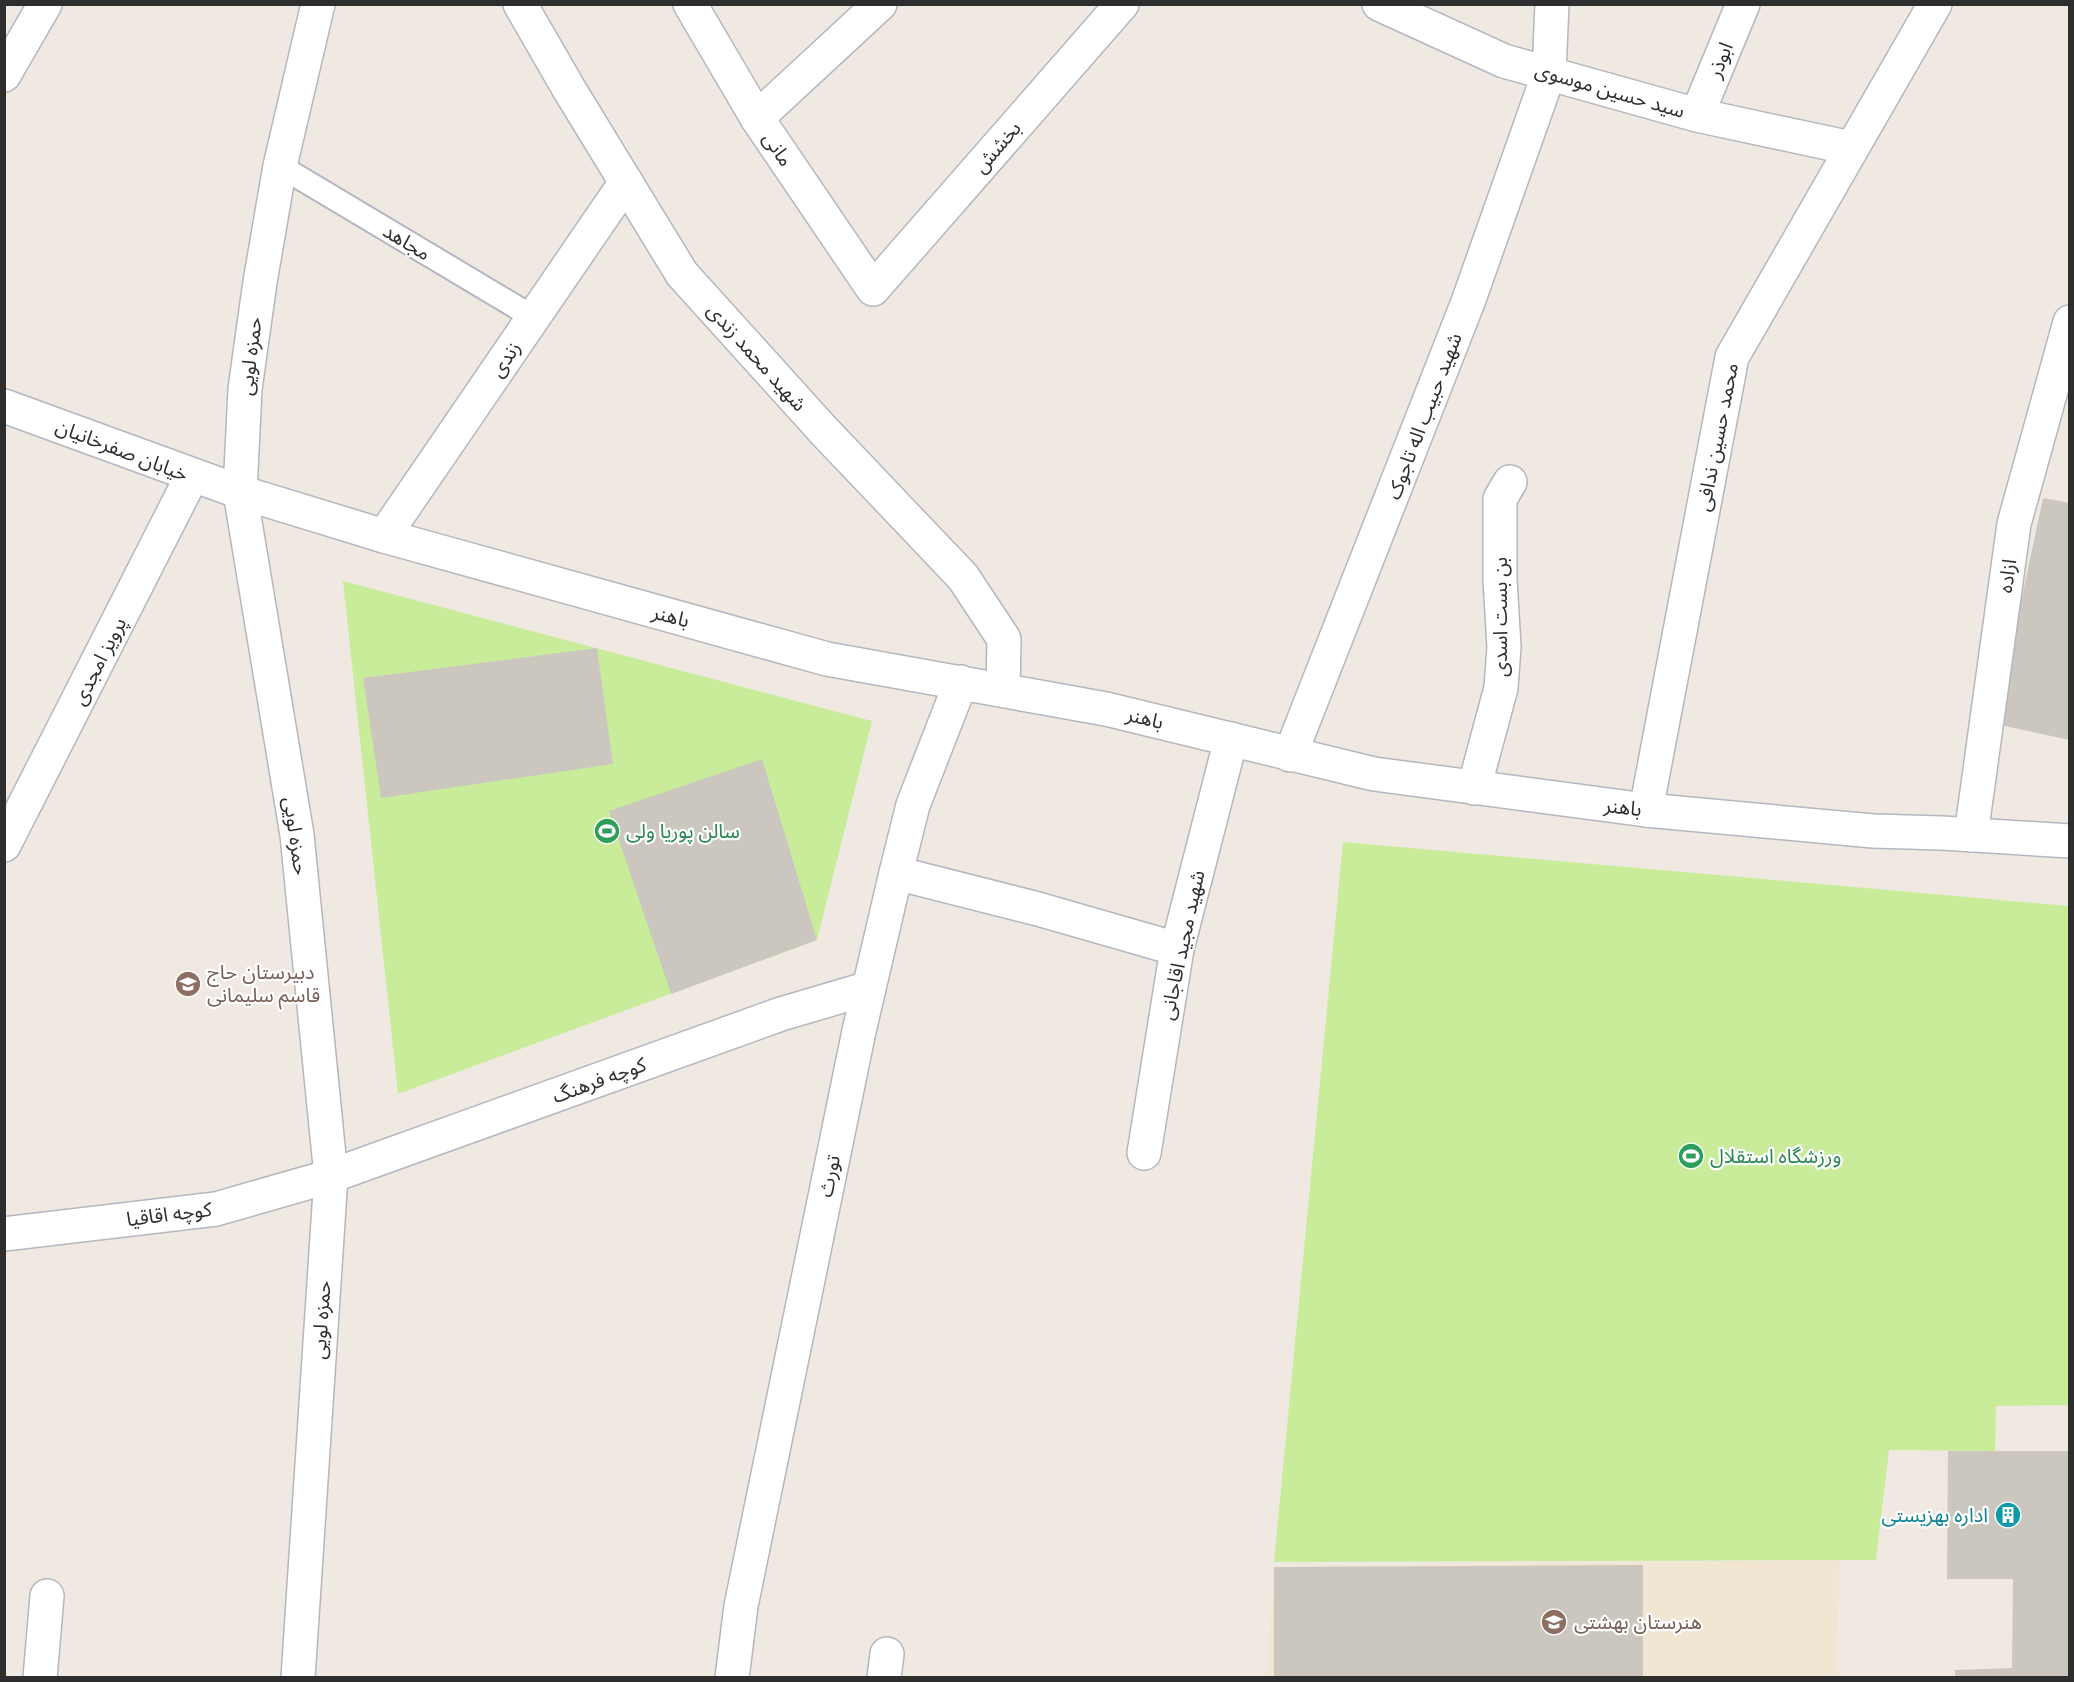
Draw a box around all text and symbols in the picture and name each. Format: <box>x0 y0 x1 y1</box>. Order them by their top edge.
street label: ابوذر <box>1702 39 1738 82</box>
street label: سید حسین موسوی <box>1532 57 1688 123</box>
street label: بخشش <box>968 116 1026 178</box>
street label: مانی <box>758 127 798 171</box>
street label: مجاهد <box>379 219 435 265</box>
street label: شهید محمد زندی <box>702 298 812 416</box>
street label: حمزه لویی <box>233 315 267 397</box>
street label: شهید حبیب اله تاجوک <box>1381 329 1467 503</box>
street label: زندی <box>484 337 526 381</box>
street label: محمد حسین ندافی <box>1691 361 1743 513</box>
street label: خیابان صفرخانیان <box>52 414 192 486</box>
street label: بن بست اسدی <box>1488 557 1512 677</box>
street label: ازاده <box>1993 557 2021 595</box>
street label: باهنر <box>649 599 692 632</box>
street label: پرویز امجدی <box>67 613 132 709</box>
street label: باهنر <box>1123 702 1166 734</box>
street label: باهنر <box>1602 793 1643 821</box>
street label: حمزه لویی <box>279 795 313 877</box>
sports icon: سالن پوریا ولی <box>592 816 622 846</box>
place label: سالن پوریا ولی <box>626 819 740 844</box>
street label: شهید مجید اقاجانی <box>1154 868 1210 1022</box>
place label: دبیرستان حاج قاسم سلیمانی <box>207 960 320 1010</box>
school or university icon: دبیرستان حاج قاسم سلیمانی <box>173 969 203 999</box>
street label: کوچه فرهنگ <box>549 1052 650 1109</box>
sports icon: ورزشگاه استقلال <box>1676 1141 1706 1171</box>
place label: ورزشگاه استقلال <box>1710 1144 1841 1168</box>
street label: تورث <box>813 1153 845 1199</box>
street label: کوچه اقاقیا <box>125 1197 214 1232</box>
street label: حمزه لویی <box>306 1280 336 1360</box>
building icon: اداره بهزیستی <box>1993 1500 2023 1530</box>
place label: اداره بهزیستی <box>1881 1503 1988 1527</box>
school or university icon: هنرستان بهشتی <box>1539 1607 1569 1637</box>
place label: هنرستان بهشتی <box>1574 1610 1702 1634</box>

